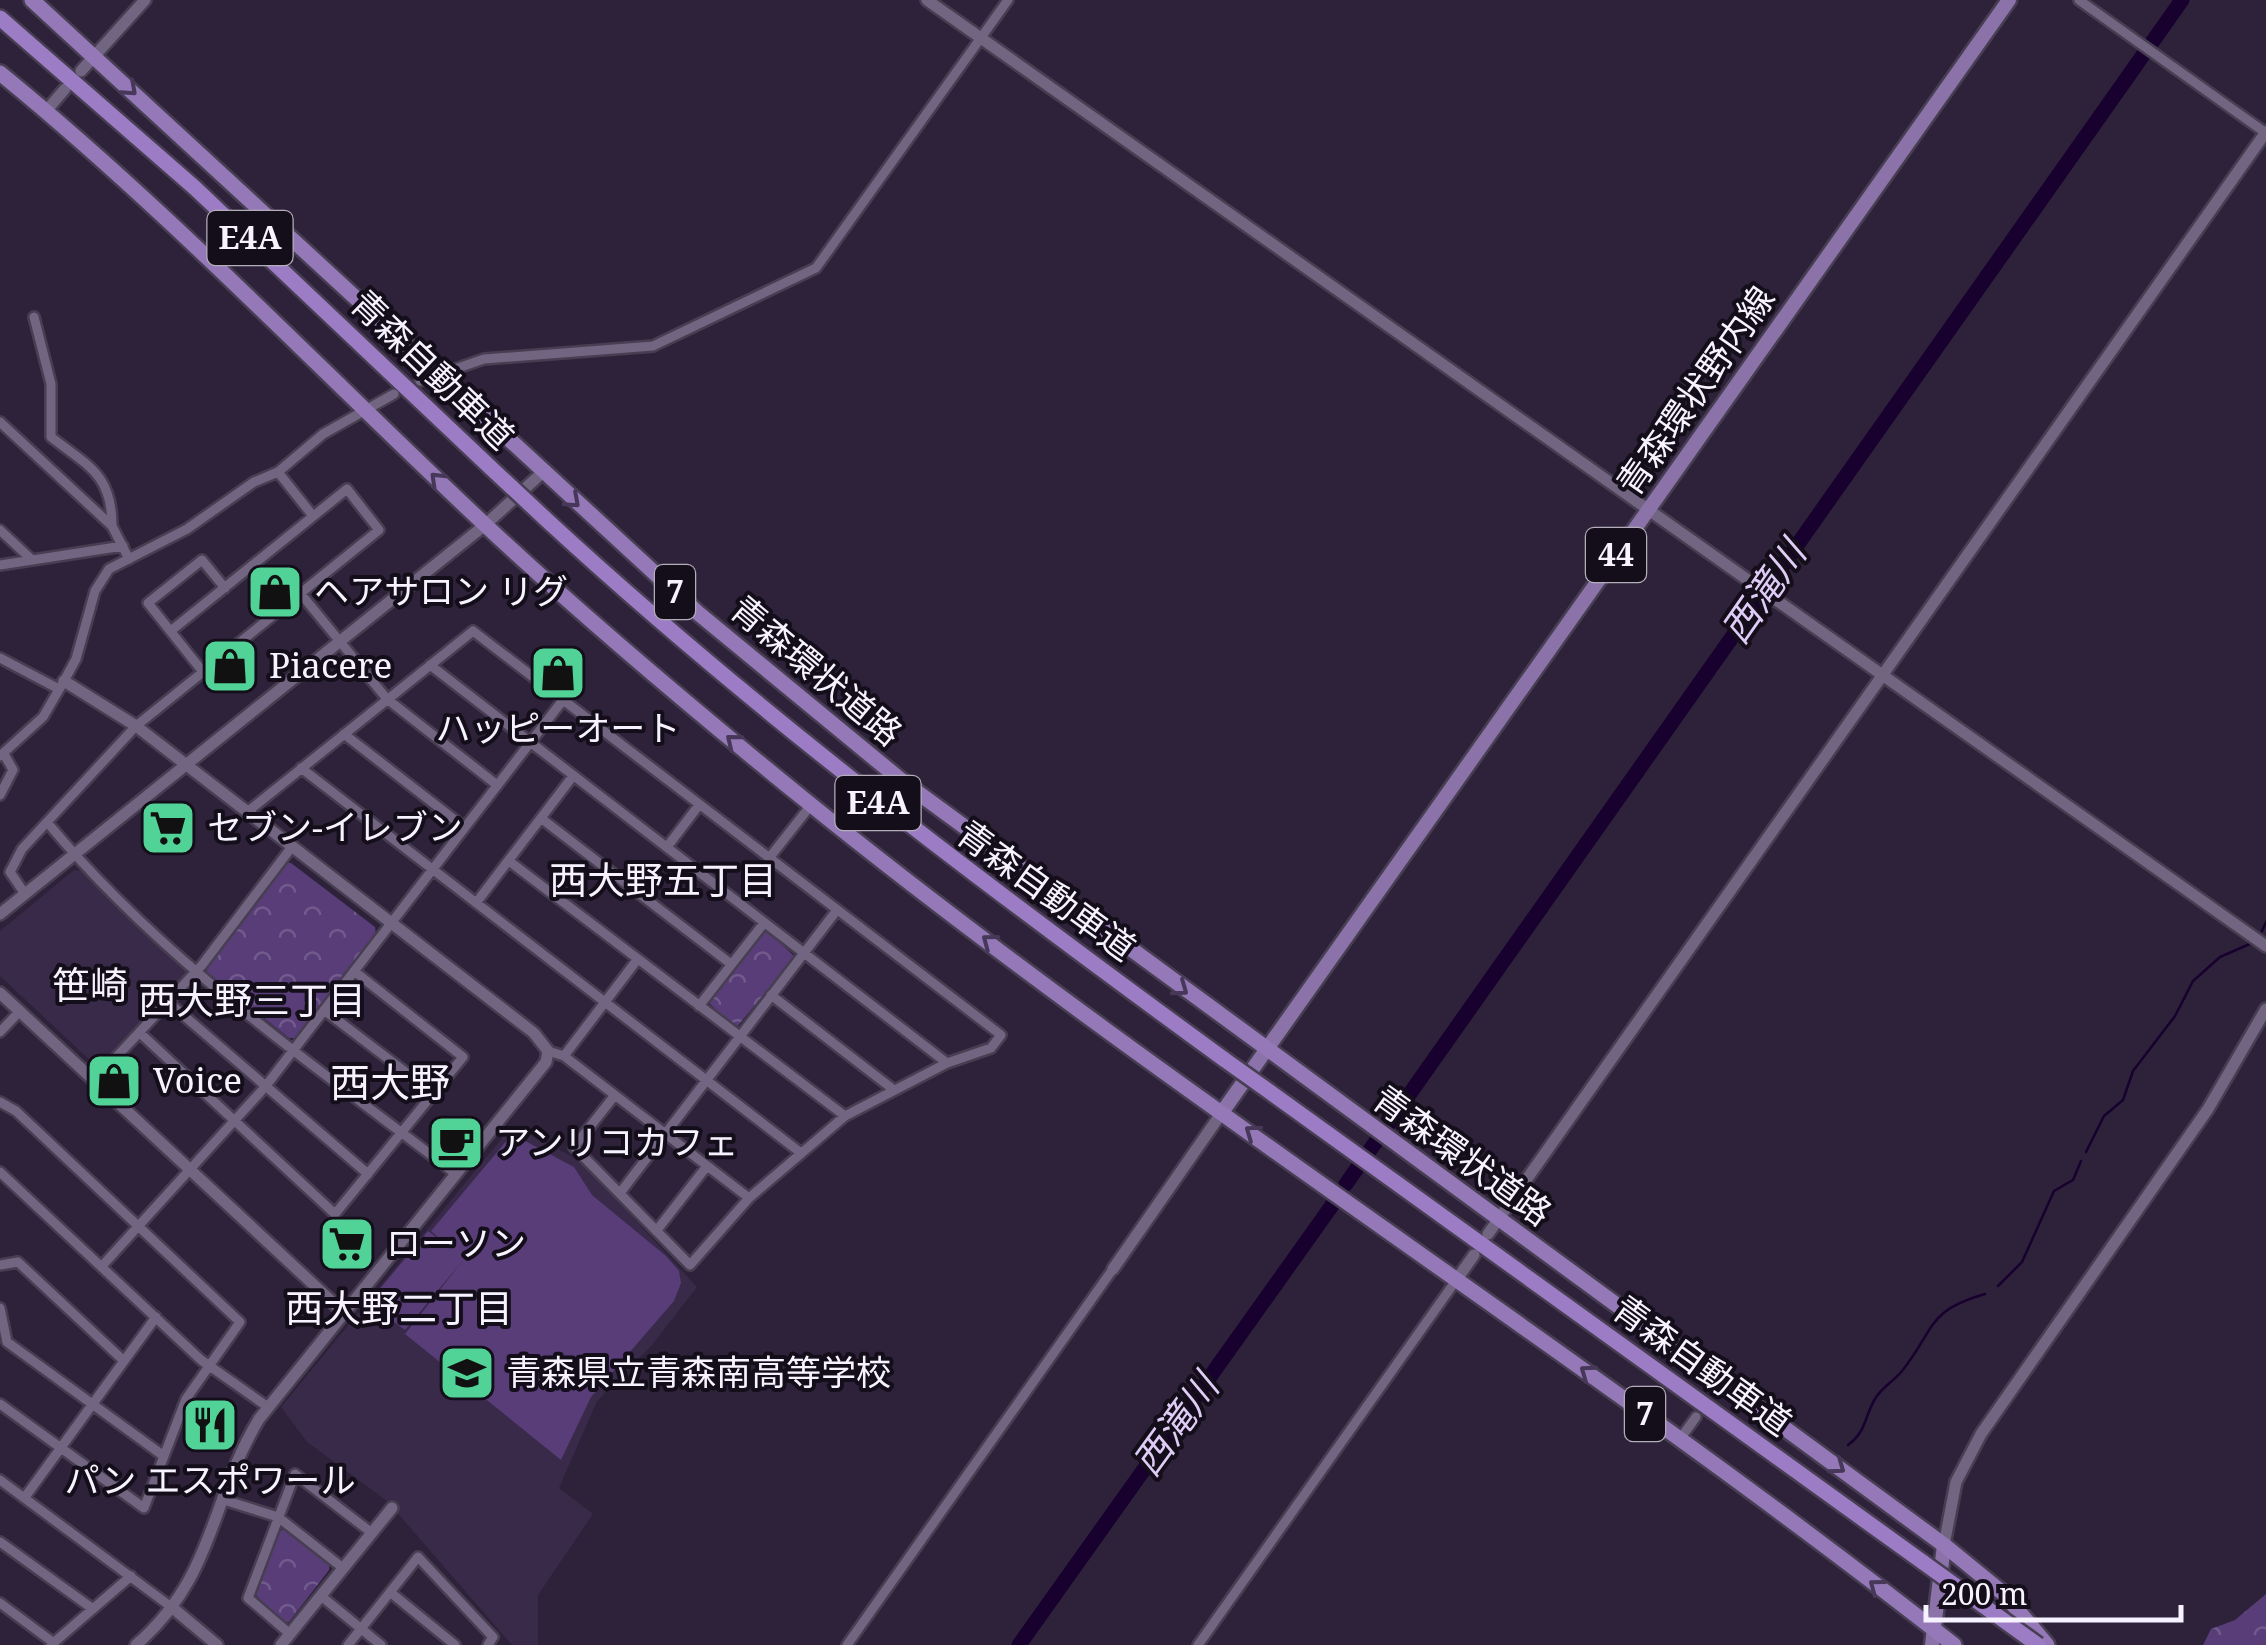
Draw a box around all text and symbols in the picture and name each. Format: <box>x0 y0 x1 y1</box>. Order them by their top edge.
one-way arrow <box>118 78 137 96</box>
road number: E4A <box>208 211 292 265</box>
street label: 青森環状野内線 <box>1605 276 1784 504</box>
street label: 青森自動車道 <box>341 279 525 459</box>
one-way arrow <box>430 473 449 491</box>
one-way arrow <box>561 489 580 507</box>
water label: 西滝川 <box>1708 526 1819 652</box>
road number: 44 <box>1586 528 1646 582</box>
shop icon: ヘアサロン リグ <box>245 562 305 622</box>
road number: 7 <box>655 565 695 619</box>
place label: ヘアサロン リグ <box>314 567 568 614</box>
street label: 青森環状道路 <box>721 584 913 755</box>
shop icon: Piacere <box>200 636 260 696</box>
place label: Piacere <box>269 641 392 688</box>
shop icon: ハッピーオート <box>528 643 588 703</box>
place label: ハッピーオート <box>435 704 681 751</box>
one-way arrow <box>726 735 744 753</box>
road number: E4A <box>836 776 920 830</box>
supermarket icon: セブン-イレブン <box>138 798 198 858</box>
place label: セブン-イレブン <box>207 803 463 850</box>
street label: 青森自動車道 <box>948 809 1146 971</box>
district label: 西大野五丁目 <box>549 853 777 905</box>
one-way arrow <box>982 935 1000 952</box>
district label: 笹崎 <box>52 958 128 1010</box>
district label: 西大野三丁目 <box>138 973 366 1025</box>
one-way arrow <box>1170 977 1188 995</box>
shop icon: Voice <box>84 1051 144 1111</box>
district label: 西大野 <box>330 1054 450 1109</box>
place label: Voice <box>153 1056 242 1103</box>
street label: 青森環状道路 <box>1364 1074 1562 1236</box>
cafe icon: アンリコカフェ <box>426 1113 486 1173</box>
place label: アンリコカフェ <box>495 1118 739 1165</box>
one-way arrow <box>1245 1126 1263 1143</box>
supermarket icon: ローソン <box>317 1214 377 1274</box>
place label: ローソン <box>386 1219 526 1266</box>
district label: 西大野二丁目 <box>285 1281 513 1333</box>
street label: 青森自動車道 <box>1604 1284 1802 1446</box>
school or university icon: 青森県立青森南高等学校 <box>437 1343 497 1403</box>
place label: 青森県立青森南高等学校 <box>506 1348 891 1395</box>
water label: 西滝川 <box>1120 1359 1231 1485</box>
one-way arrow <box>1579 1366 1598 1384</box>
road number: 7 <box>1625 1387 1665 1441</box>
restaurant icon: パン エスポワール <box>180 1395 240 1455</box>
one-way arrow <box>1827 1455 1845 1472</box>
place label: パン エスポワール <box>65 1456 355 1503</box>
scale bar <box>1926 1560 2181 1622</box>
text: 200 m <box>1941 1573 2027 1614</box>
one-way arrow <box>1869 1580 1887 1597</box>

